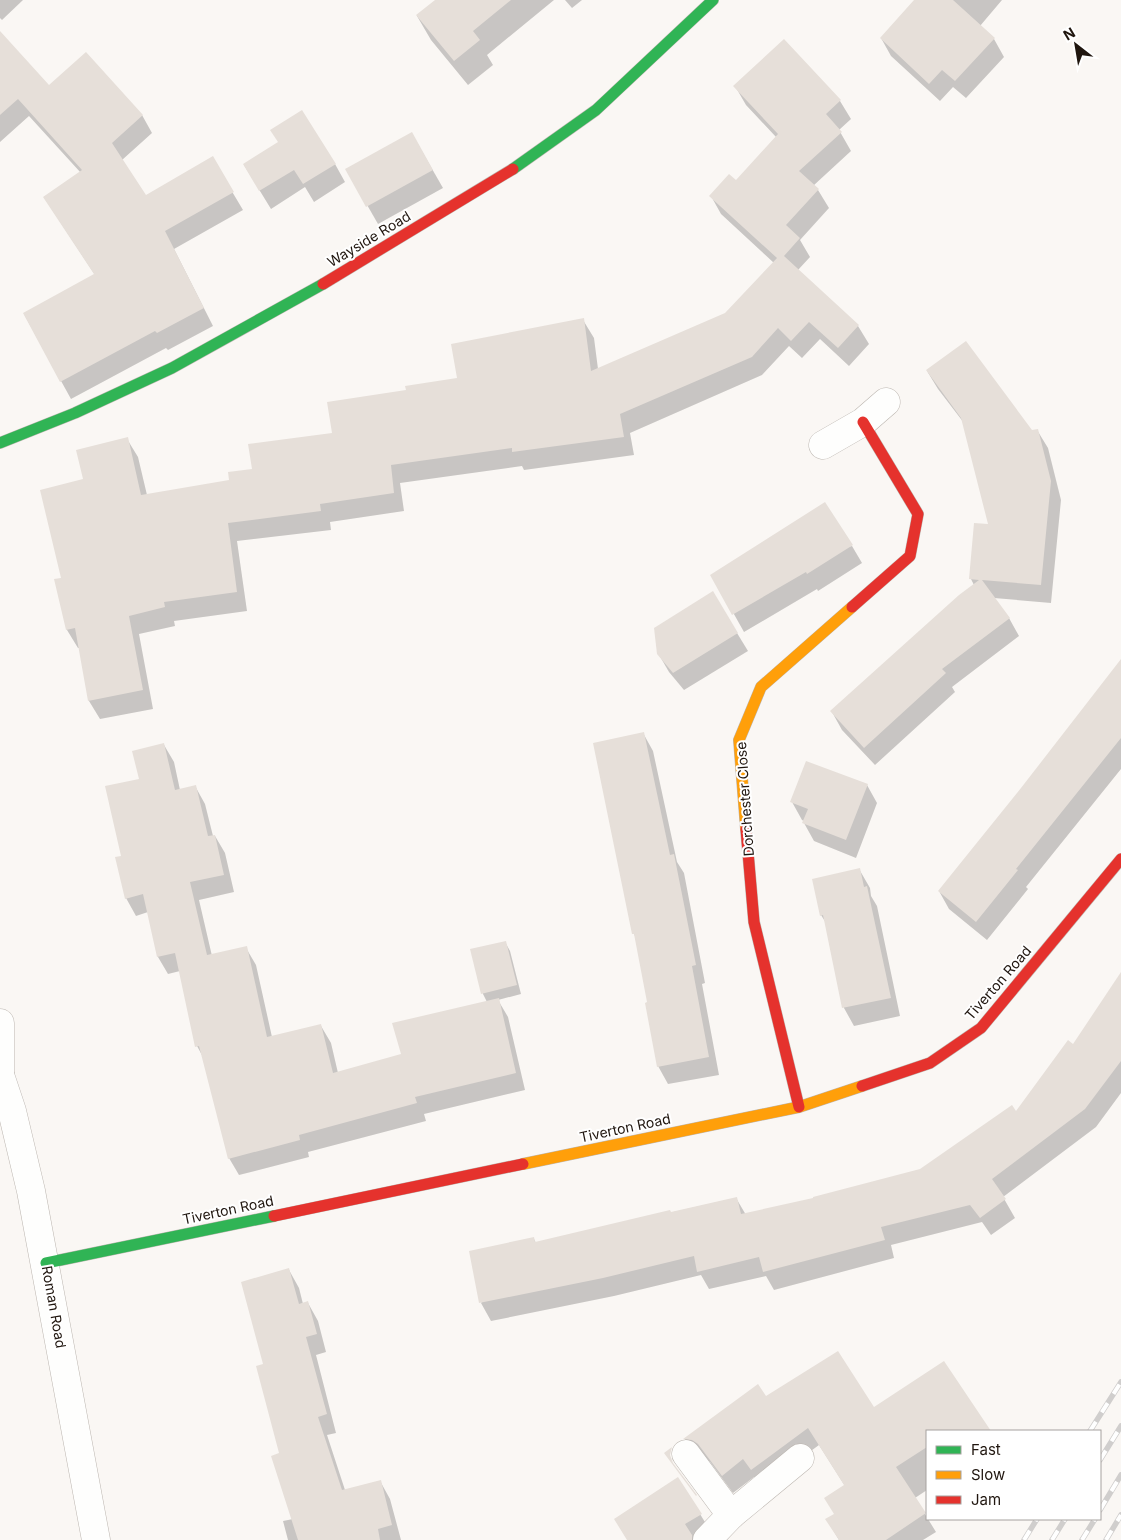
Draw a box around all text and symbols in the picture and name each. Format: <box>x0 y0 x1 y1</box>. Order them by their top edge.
north arrow <box>1051 20 1101 70</box>
text: N <box>1060 23 1078 43</box>
street label: Wayside Road <box>324 207 413 270</box>
street label: Dorchester Close <box>732 741 757 857</box>
street label: Tiverton Road <box>961 942 1034 1023</box>
street label: Tiverton Road <box>578 1110 672 1145</box>
street label: Tiverton Road <box>181 1192 275 1227</box>
street label: Roman Road <box>39 1264 70 1349</box>
legend <box>926 1430 1101 1520</box>
text: Fast <box>971 1440 1001 1459</box>
text: Slow <box>971 1465 1005 1484</box>
text: Jam <box>971 1490 1001 1509</box>

